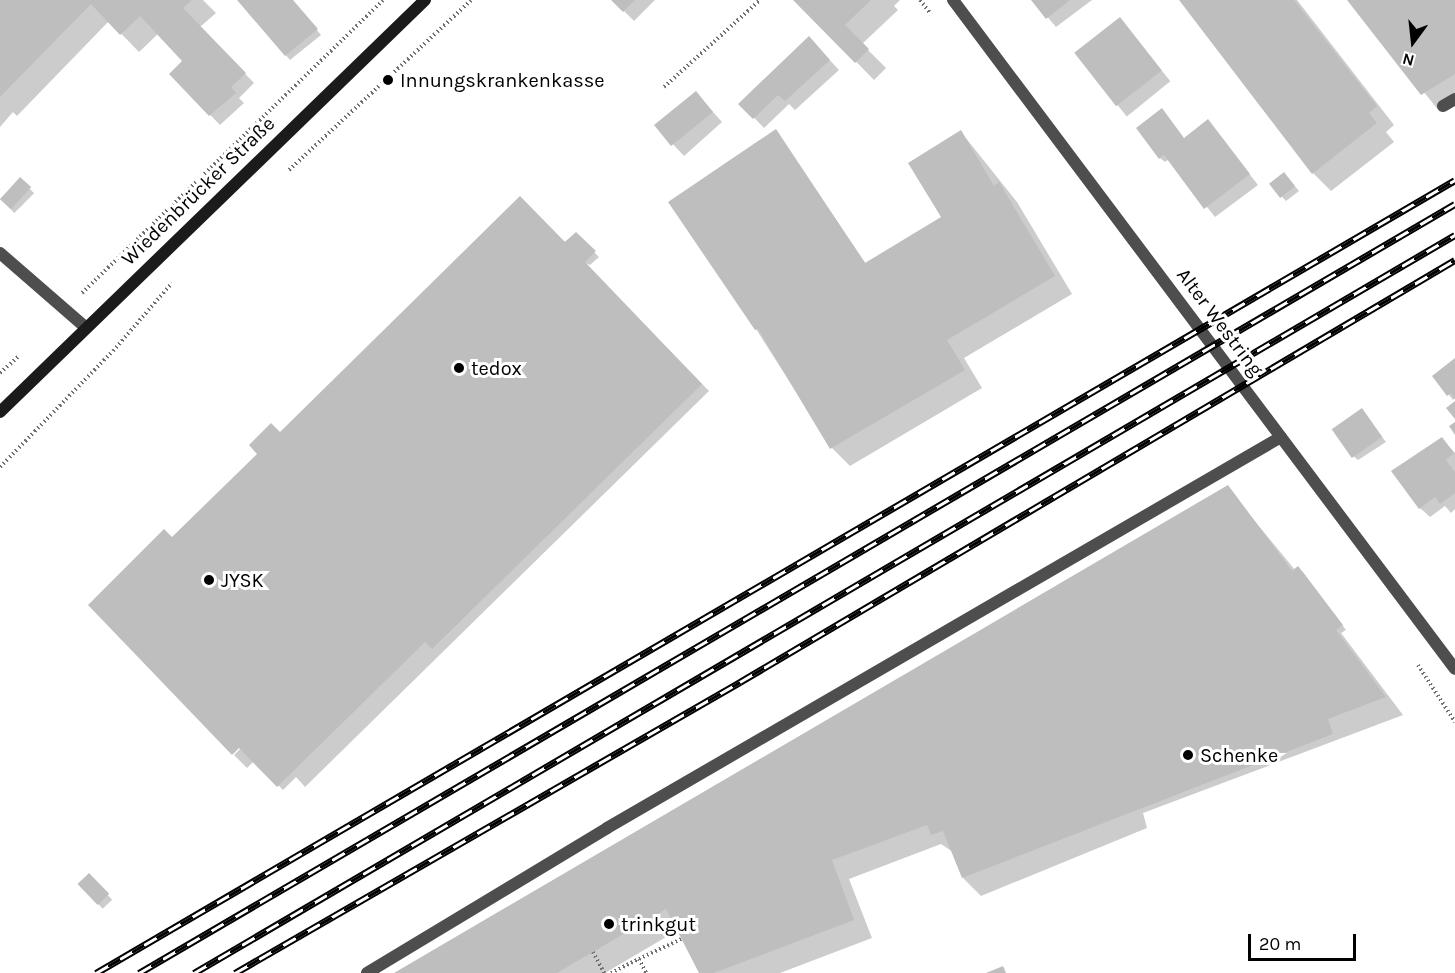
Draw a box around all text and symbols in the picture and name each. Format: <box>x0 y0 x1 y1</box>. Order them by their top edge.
north arrow <box>1383 12 1443 72</box>
text: N <box>1400 49 1416 71</box>
place label: Innungskrankenkasse <box>400 68 604 92</box>
marker: Innungskrankenkasse <box>381 73 395 87</box>
street label: Wiedenbrücker Straße <box>116 112 280 270</box>
street label: Alter Westring <box>1172 263 1268 381</box>
place label: tedox <box>471 356 522 380</box>
marker: tedox <box>452 361 466 375</box>
place label: JYSK <box>221 568 264 592</box>
marker: JYSK <box>202 573 216 587</box>
place label: Schenke <box>1200 743 1278 767</box>
marker: Schenke <box>1181 748 1195 762</box>
place label: trinkgut <box>621 912 696 936</box>
marker: trinkgut <box>602 917 616 931</box>
scale bar <box>1251 922 1359 960</box>
text: 20 m <box>1259 933 1301 955</box>

